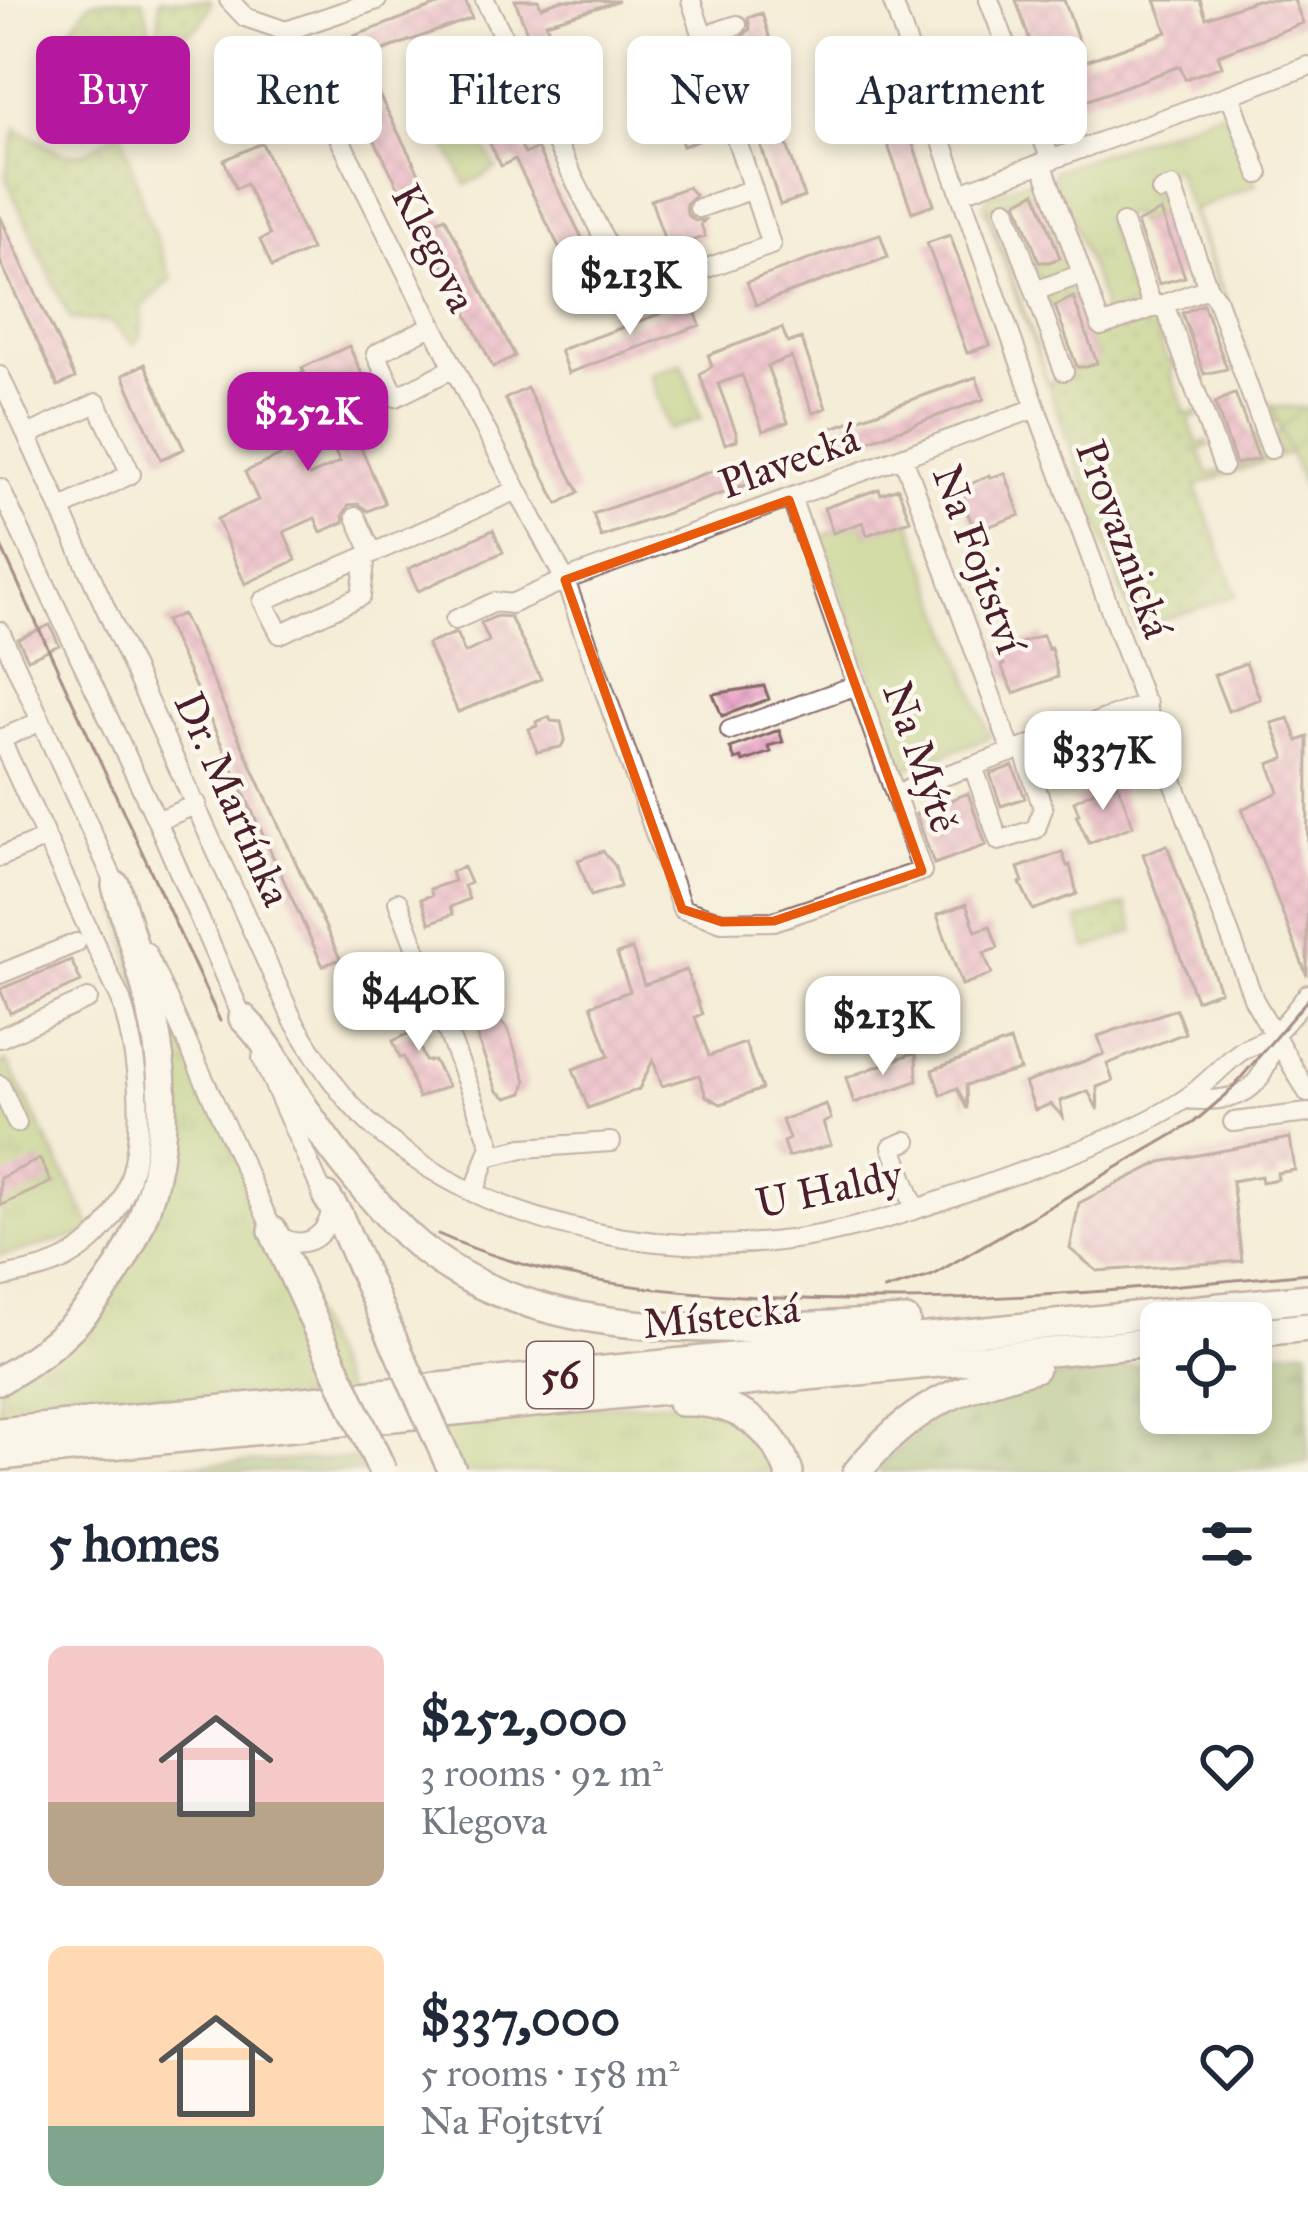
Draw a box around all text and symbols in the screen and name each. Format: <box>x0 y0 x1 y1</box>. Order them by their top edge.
chip: Buy <box>36 36 190 144</box>
chip: Rent <box>214 36 382 144</box>
chip: Filters <box>406 36 603 144</box>
chip: New <box>627 36 791 144</box>
chip: Apartment <box>815 36 1087 144</box>
street label: Klegova <box>380 175 488 321</box>
pin: $213K <box>546 236 714 338</box>
text: $213K <box>579 251 681 299</box>
pin: $252K <box>224 372 392 474</box>
text: $252K <box>254 387 362 435</box>
street label: Plavecká <box>712 412 866 510</box>
street label: Provaznická <box>1064 433 1184 645</box>
street label: Na Fojtství <box>921 458 1038 663</box>
street label: Na Mýtě <box>871 675 971 839</box>
street label: Dr. Martínka <box>163 684 303 914</box>
pin: $337K <box>1019 711 1187 813</box>
text: $337K <box>1051 726 1155 774</box>
pin: $440K <box>335 952 503 1054</box>
text: $440K <box>360 967 478 1015</box>
pin: $213K <box>799 976 967 1078</box>
text: $213K <box>832 991 934 1039</box>
street label: U Haldy <box>751 1148 908 1230</box>
street label: Místecká <box>640 1282 802 1350</box>
map controls <box>1140 1302 1272 1434</box>
button: locate <box>1140 1302 1272 1434</box>
road number: 56 <box>527 1342 593 1408</box>
icon: filters <box>1194 1511 1260 1577</box>
text: 5 homes <box>48 1513 219 1575</box>
text: $252,000 <box>420 1687 628 1749</box>
icon: home <box>144 1694 288 1838</box>
icon: heart <box>1194 1733 1260 1799</box>
text: 3 rooms · 92 m² <box>420 1749 663 1797</box>
text: Klegova <box>420 1797 547 1845</box>
text: $337,000 <box>420 1987 620 2049</box>
icon: home <box>144 1994 288 2138</box>
icon: heart <box>1194 2033 1260 2099</box>
text: 5 rooms · 158 m² <box>420 2049 680 2097</box>
text: Na Fojtství <box>420 2097 603 2145</box>

